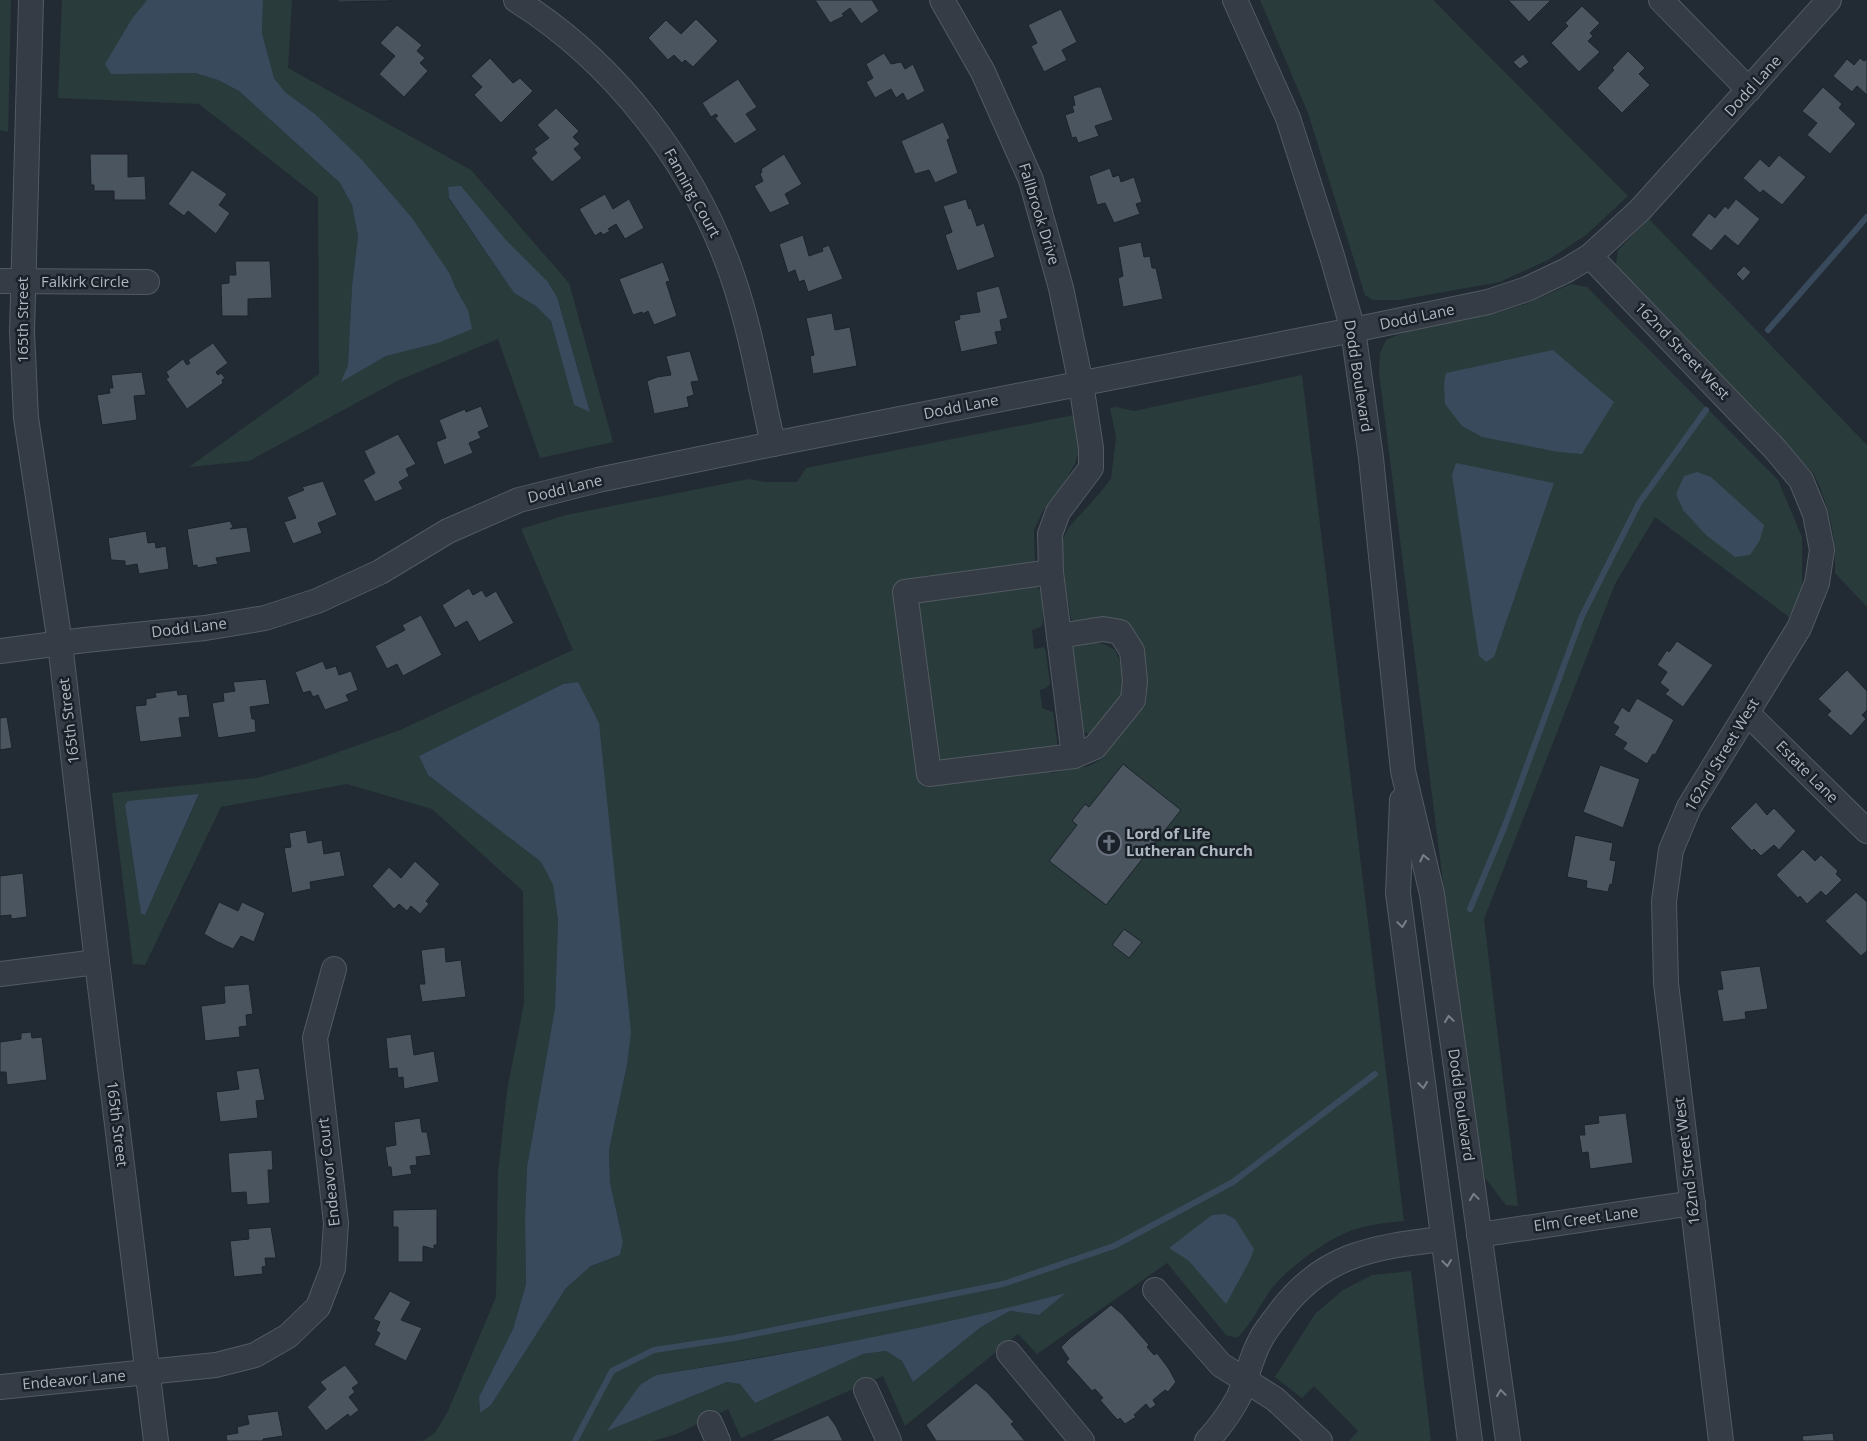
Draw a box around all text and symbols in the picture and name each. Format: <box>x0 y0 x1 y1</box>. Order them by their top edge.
street label: Dodd Lane <box>1719 50 1785 120</box>
street label: Fanning Court <box>660 145 726 241</box>
street label: Fallbrook Drive <box>1015 160 1065 267</box>
street label: Falkirk Circle <box>41 271 129 291</box>
street label: 165th Street <box>12 277 32 363</box>
street label: 162nd Street West <box>1631 297 1735 403</box>
street label: Dodd Lane <box>1378 298 1456 334</box>
street label: Dodd Boulevard <box>1340 318 1378 433</box>
street label: Dodd Lane <box>922 389 1000 423</box>
street label: Dodd Lane <box>525 469 604 507</box>
street label: Dodd Lane <box>150 612 228 642</box>
street label: 165th Street <box>53 677 83 765</box>
street label: 162nd Street West <box>1679 694 1763 815</box>
street label: Estate Lane <box>1772 736 1843 807</box>
place label: Lord of Life Lutheran Church <box>1126 823 1253 860</box>
church icon: Lord of Life Lutheran Church <box>1096 830 1122 856</box>
one-way arrow <box>1419 854 1430 863</box>
one-way arrow <box>1396 920 1407 928</box>
one-way arrow <box>1444 1014 1455 1022</box>
street label: Dodd Boulevard <box>1444 1047 1480 1162</box>
street label: 165th Street <box>103 1080 133 1168</box>
one-way arrow <box>1417 1081 1428 1089</box>
street label: 162nd Street West <box>1668 1096 1704 1226</box>
street label: Endeavor Court <box>312 1117 344 1227</box>
one-way arrow <box>1469 1193 1479 1201</box>
street label: Elm Creet Lane <box>1532 1201 1639 1235</box>
one-way arrow <box>1441 1259 1451 1268</box>
street label: Endeavor Lane <box>21 1365 126 1393</box>
one-way arrow <box>1496 1388 1507 1396</box>

